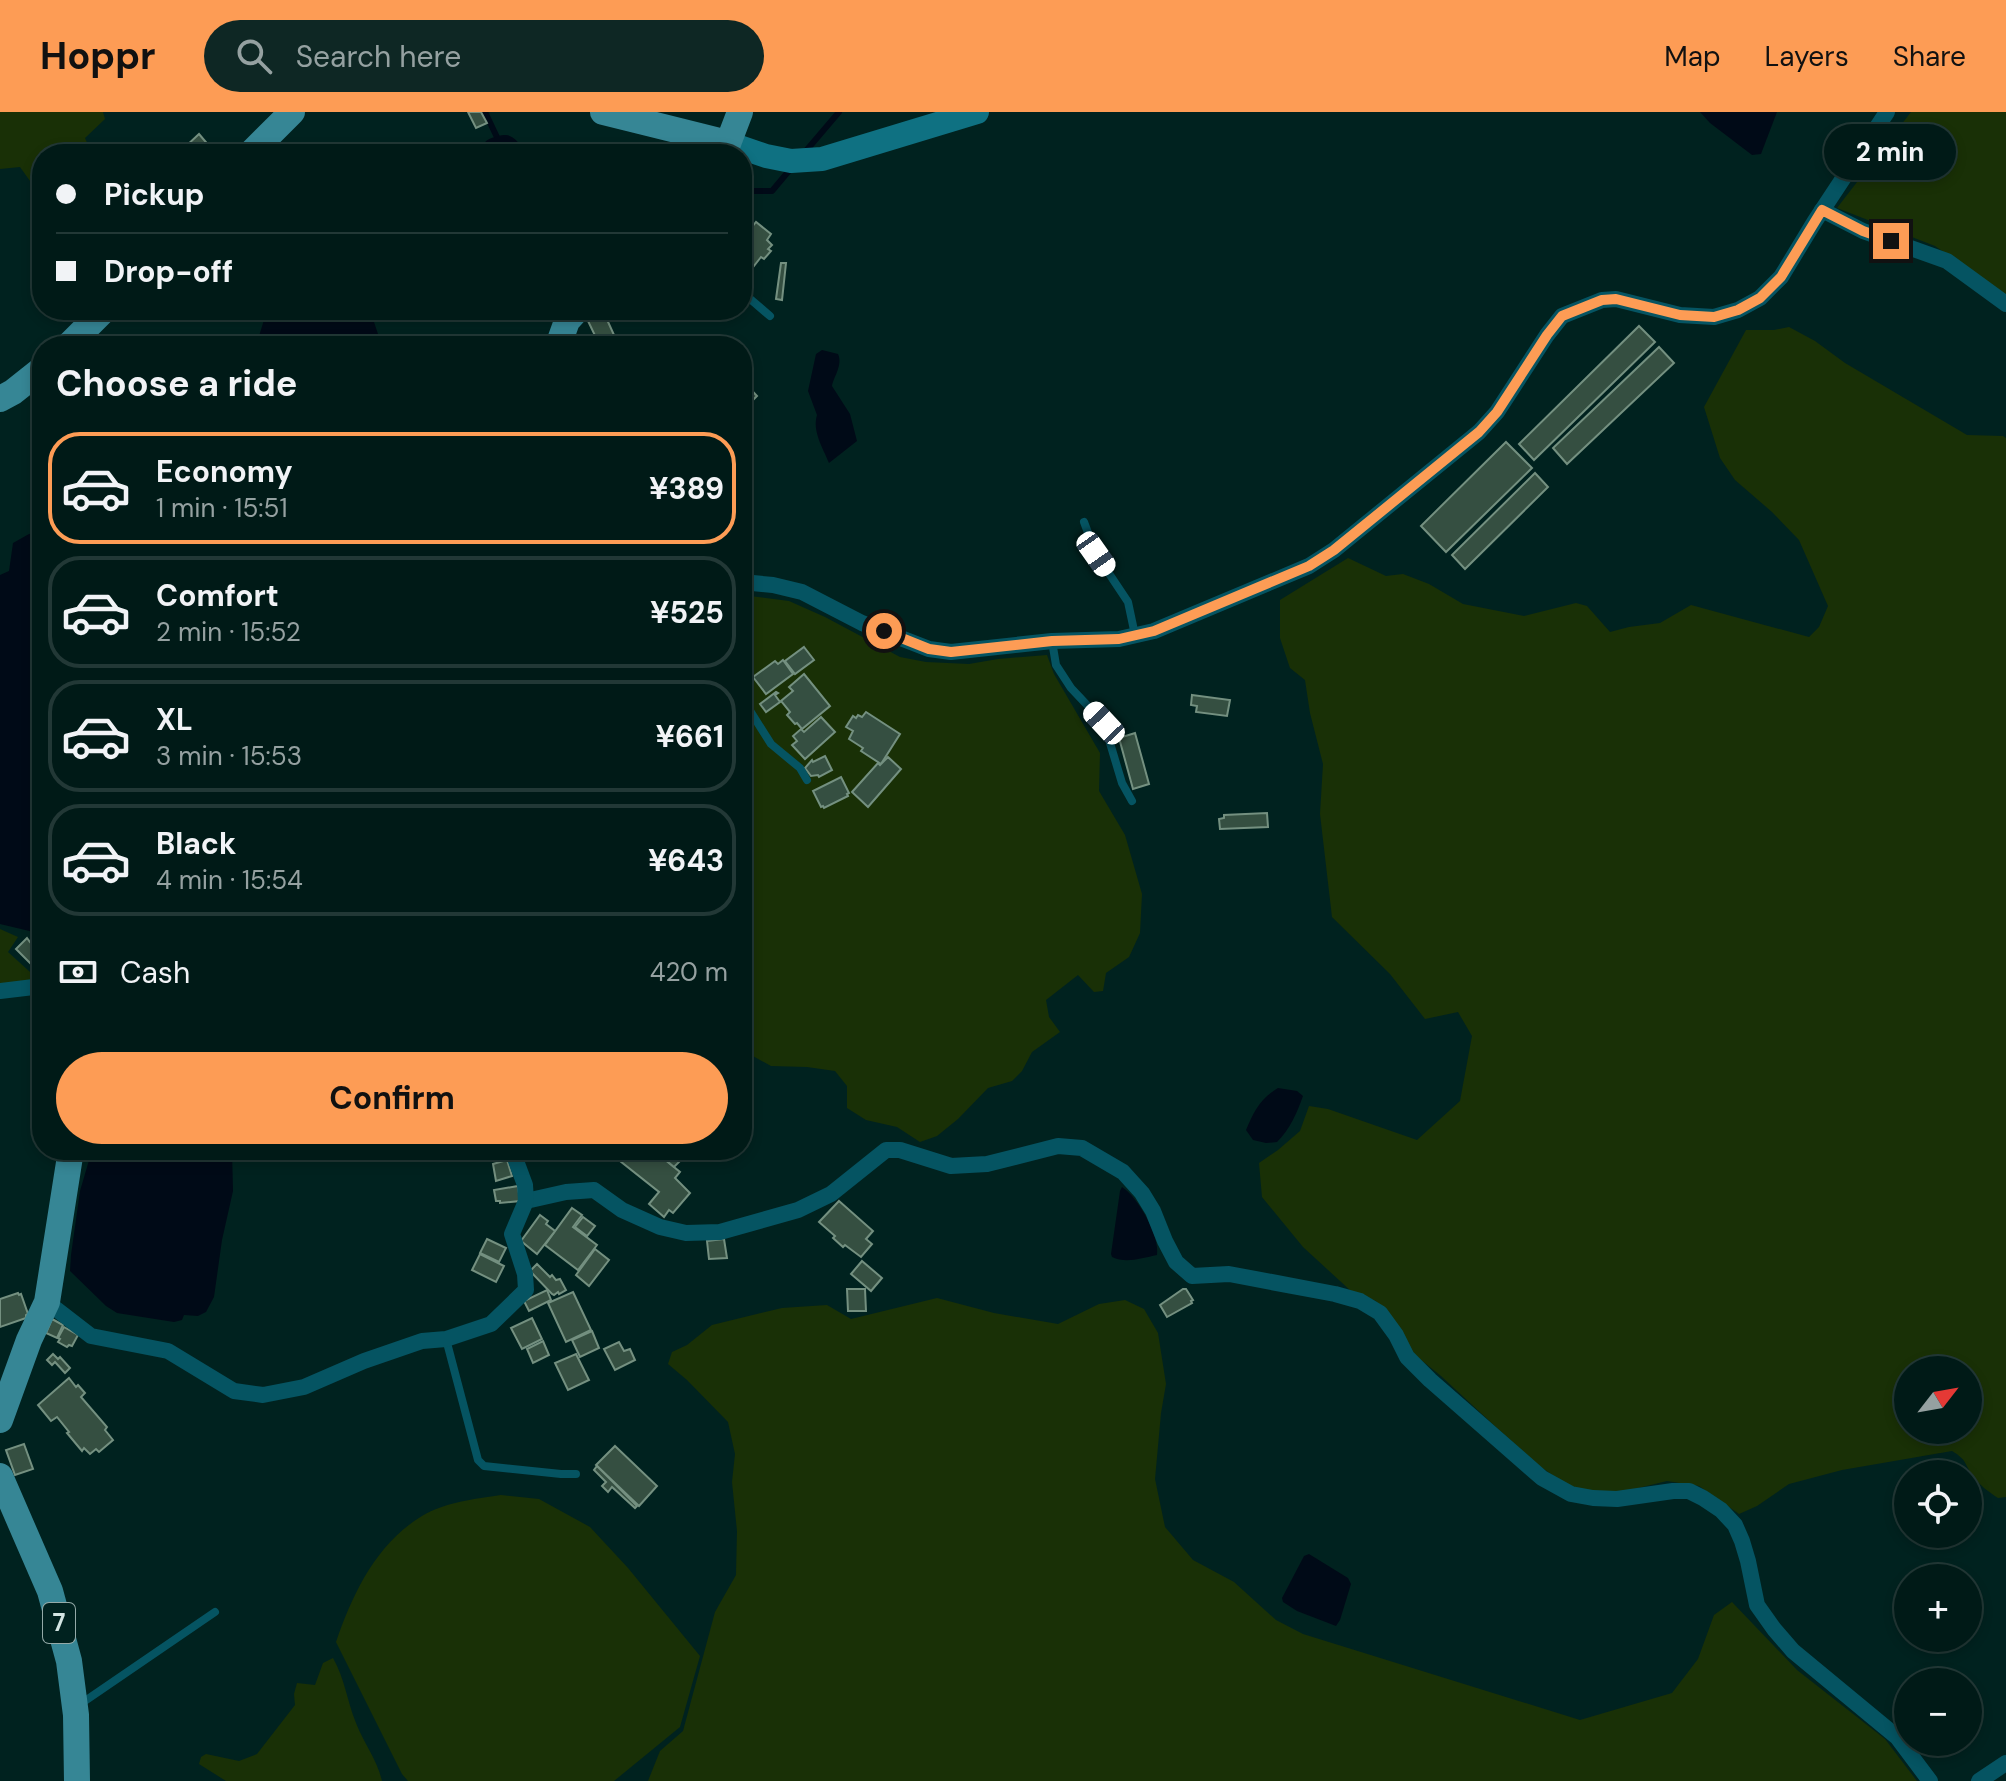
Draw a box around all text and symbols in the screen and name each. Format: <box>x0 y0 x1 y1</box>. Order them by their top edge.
search box <box>204 20 764 92</box>
text: Hoppr <box>40 31 156 81</box>
icon: search <box>232 34 276 78</box>
text: Search here <box>296 37 461 76</box>
text: Map <box>1664 38 1721 75</box>
text: Layers <box>1765 38 1849 75</box>
text: Share <box>1893 38 1966 75</box>
callout: 2 min <box>1825 125 1957 181</box>
text: 2 min <box>1856 135 1924 169</box>
text: Pickup <box>104 175 204 214</box>
route end <box>1873 223 1909 259</box>
text: Drop-off <box>104 252 233 291</box>
text: Choose a ride <box>56 360 297 407</box>
icon: car <box>60 452 132 524</box>
text: Economy <box>156 452 293 491</box>
text: ¥389 <box>649 469 724 508</box>
text: 1 min · 15:51 <box>156 491 288 525</box>
car <box>1072 527 1120 581</box>
icon: car <box>60 576 132 648</box>
text: Comfort <box>156 576 279 615</box>
text: ¥525 <box>650 593 724 632</box>
route start <box>866 613 902 649</box>
text: 2 min · 15:52 <box>156 615 301 649</box>
car <box>1079 697 1129 749</box>
icon: car <box>60 700 132 772</box>
text: XL <box>156 700 193 739</box>
text: ¥661 <box>656 717 724 756</box>
text: 3 min · 15:53 <box>156 739 302 773</box>
icon: car <box>60 824 132 896</box>
text: Black <box>156 824 236 863</box>
text: ¥643 <box>648 841 724 880</box>
text: 4 min · 15:54 <box>156 863 303 897</box>
icon: cash <box>56 950 100 994</box>
text: Cash <box>120 953 190 992</box>
text: 420 m <box>650 955 728 989</box>
button: Confirm <box>56 1052 728 1144</box>
north arrow <box>1894 1356 1982 1444</box>
map controls <box>1894 1356 1982 1756</box>
button: locate <box>1894 1460 1982 1548</box>
button: + <box>1894 1564 1982 1652</box>
road number: 7 <box>43 1603 75 1643</box>
button: − <box>1894 1668 1982 1756</box>

